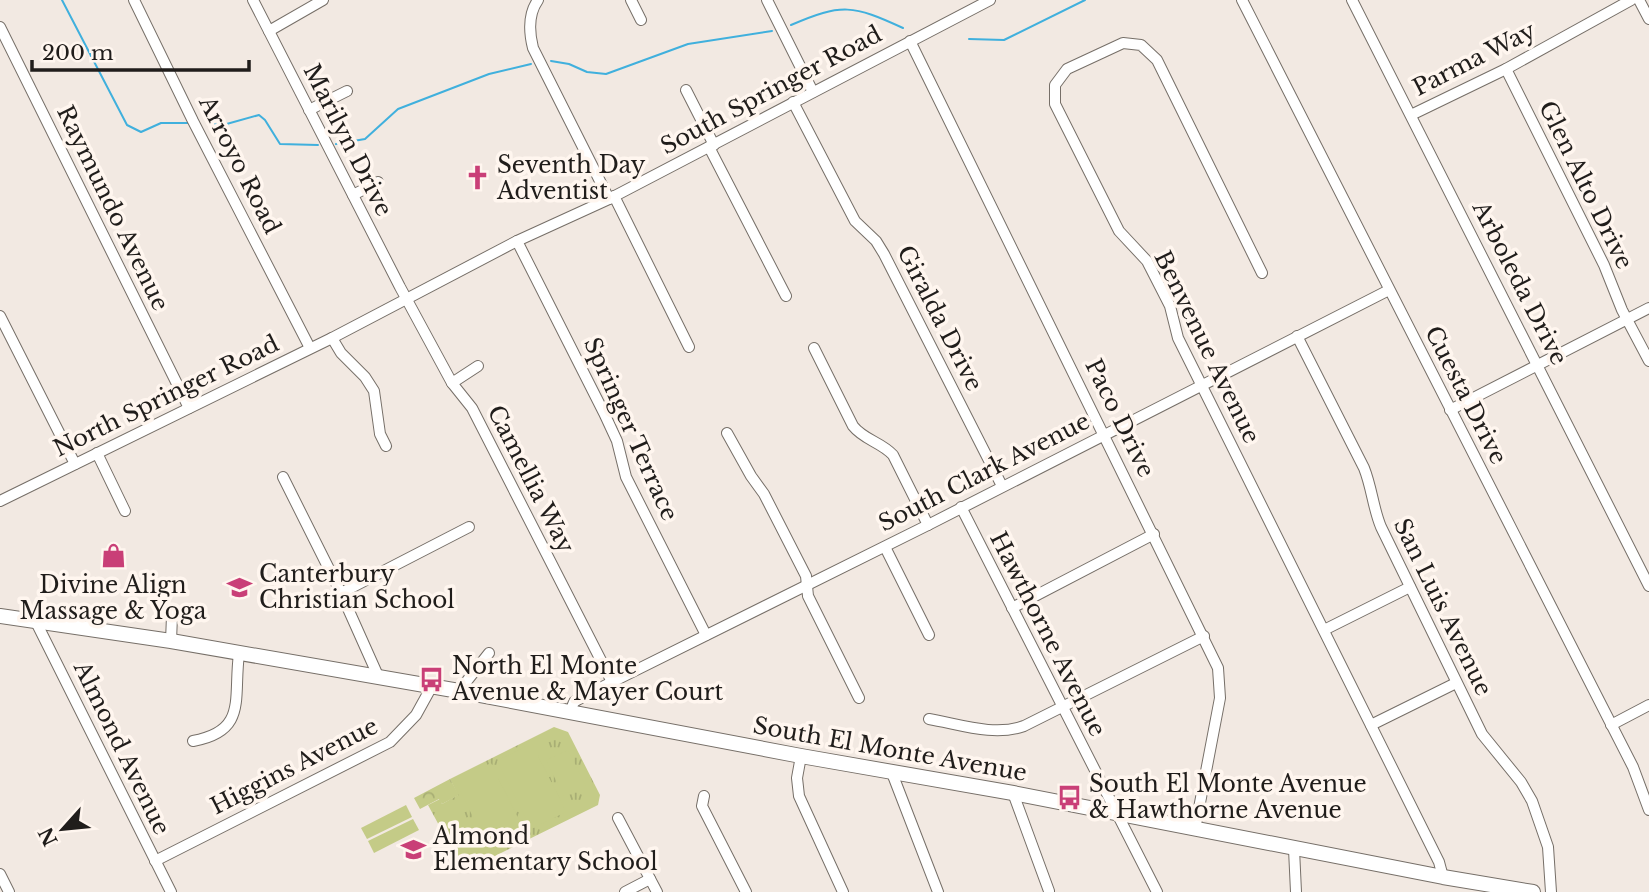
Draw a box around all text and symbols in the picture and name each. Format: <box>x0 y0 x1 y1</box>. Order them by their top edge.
street label: Parma Way <box>1408 16 1540 102</box>
street label: South Springer Road <box>656 20 886 160</box>
scale bar <box>32 28 248 72</box>
text: 200 m <box>42 40 114 66</box>
street label: Marilyn Drive <box>298 59 398 221</box>
street label: Arroyo Road <box>193 90 287 239</box>
street label: Glen Alto Drive <box>1533 96 1639 274</box>
street label: Raymundo Avenue <box>51 101 175 315</box>
place label: Seventh Day Adventist <box>496 151 646 205</box>
church icon: Seventh Day Adventist <box>463 164 491 192</box>
street label: Arboleda Drive <box>1466 196 1573 369</box>
street label: Giralda Drive <box>891 241 989 395</box>
street label: Benvenue Avenue <box>1148 246 1266 448</box>
street label: Cuesta Drive <box>1419 321 1513 469</box>
street label: North Springer Road <box>49 329 283 463</box>
street label: Springer Terrace <box>578 333 684 525</box>
street label: Paco Drive <box>1079 354 1161 482</box>
street label: Camellia Way <box>482 400 580 558</box>
street label: South Clark Avenue <box>874 407 1094 537</box>
street label: San Luis Avenue <box>1388 514 1498 700</box>
street label: Hawthorne Avenue <box>984 527 1112 741</box>
shop icon: Divine Align Massage & Yoga <box>99 541 127 569</box>
place label: Canterbury Christian School <box>259 560 455 614</box>
place label: Divine Align Massage & Yoga <box>20 571 207 625</box>
school or university icon: Canterbury Christian School <box>225 573 253 601</box>
place label: North El Monte Avenue & Mayer Court <box>451 652 724 706</box>
street label: Almond Avenue <box>67 656 176 839</box>
bus stop icon: North El Monte Avenue & Mayer Court <box>418 665 446 693</box>
street label: South El Monte Avenue <box>751 711 1029 787</box>
street label: Higgins Avenue <box>206 712 382 820</box>
place label: South El Monte Avenue & Hawthorne Avenue <box>1089 770 1367 824</box>
bus stop icon: South El Monte Avenue & Hawthorne Avenue <box>1055 783 1083 811</box>
north arrow <box>28 794 98 864</box>
place label: Almond Elementary School <box>432 822 658 876</box>
text: N <box>34 823 63 850</box>
school or university icon: Almond Elementary School <box>399 835 427 863</box>

